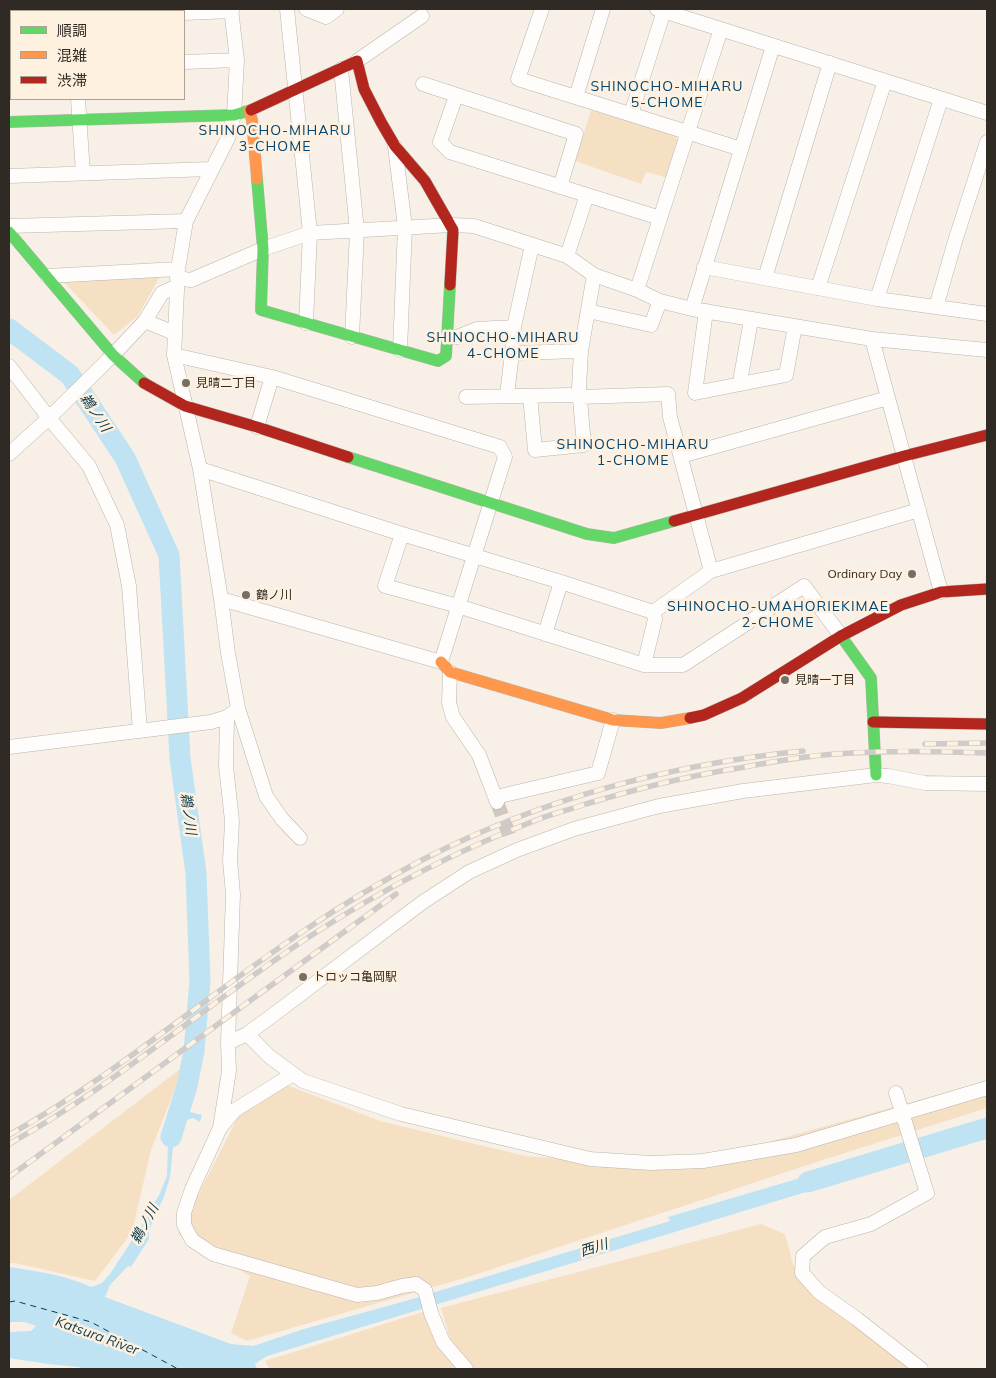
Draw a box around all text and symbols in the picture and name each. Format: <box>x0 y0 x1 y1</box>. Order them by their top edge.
legend <box>10 10 185 100</box>
text: 順調 <box>57 21 87 40</box>
text: 混雑 <box>57 46 87 65</box>
text: 渋滞 <box>57 71 87 90</box>
district label: SHINOCHO-MIHARU 5-CHOME <box>589 79 745 111</box>
district label: SHINOCHO-MIHARU 3-CHOME <box>197 123 353 156</box>
district label: SHINOCHO-MIHARU 4-CHOME <box>425 330 581 362</box>
place label: 見晴二丁目 <box>196 376 256 390</box>
marker: 見晴二丁目 <box>180 377 192 389</box>
water label: 鵜ノ川 <box>76 391 114 435</box>
district label: SHINOCHO-MIHARU 1-CHOME <box>555 437 711 470</box>
place label: Ordinary Day <box>827 567 902 581</box>
marker: Ordinary Day <box>906 568 918 580</box>
place label: 鶴ノ川 <box>256 588 292 602</box>
marker: 鶴ノ川 <box>240 589 252 601</box>
district label: SHINOCHO-UMAHORIEKIMAE 2-CHOME <box>664 599 892 632</box>
place label: 見晴一丁目 <box>795 673 855 687</box>
marker: 見晴一丁目 <box>779 674 791 686</box>
water label: 鵜ノ川 <box>177 792 199 836</box>
place label: トロッコ亀岡駅 <box>313 970 397 984</box>
marker: トロッコ亀岡駅 <box>297 971 309 983</box>
water label: 鵜ノ川 <box>128 1202 162 1246</box>
water label: 西川 <box>578 1236 610 1260</box>
water label: Katsura River <box>53 1313 141 1359</box>

